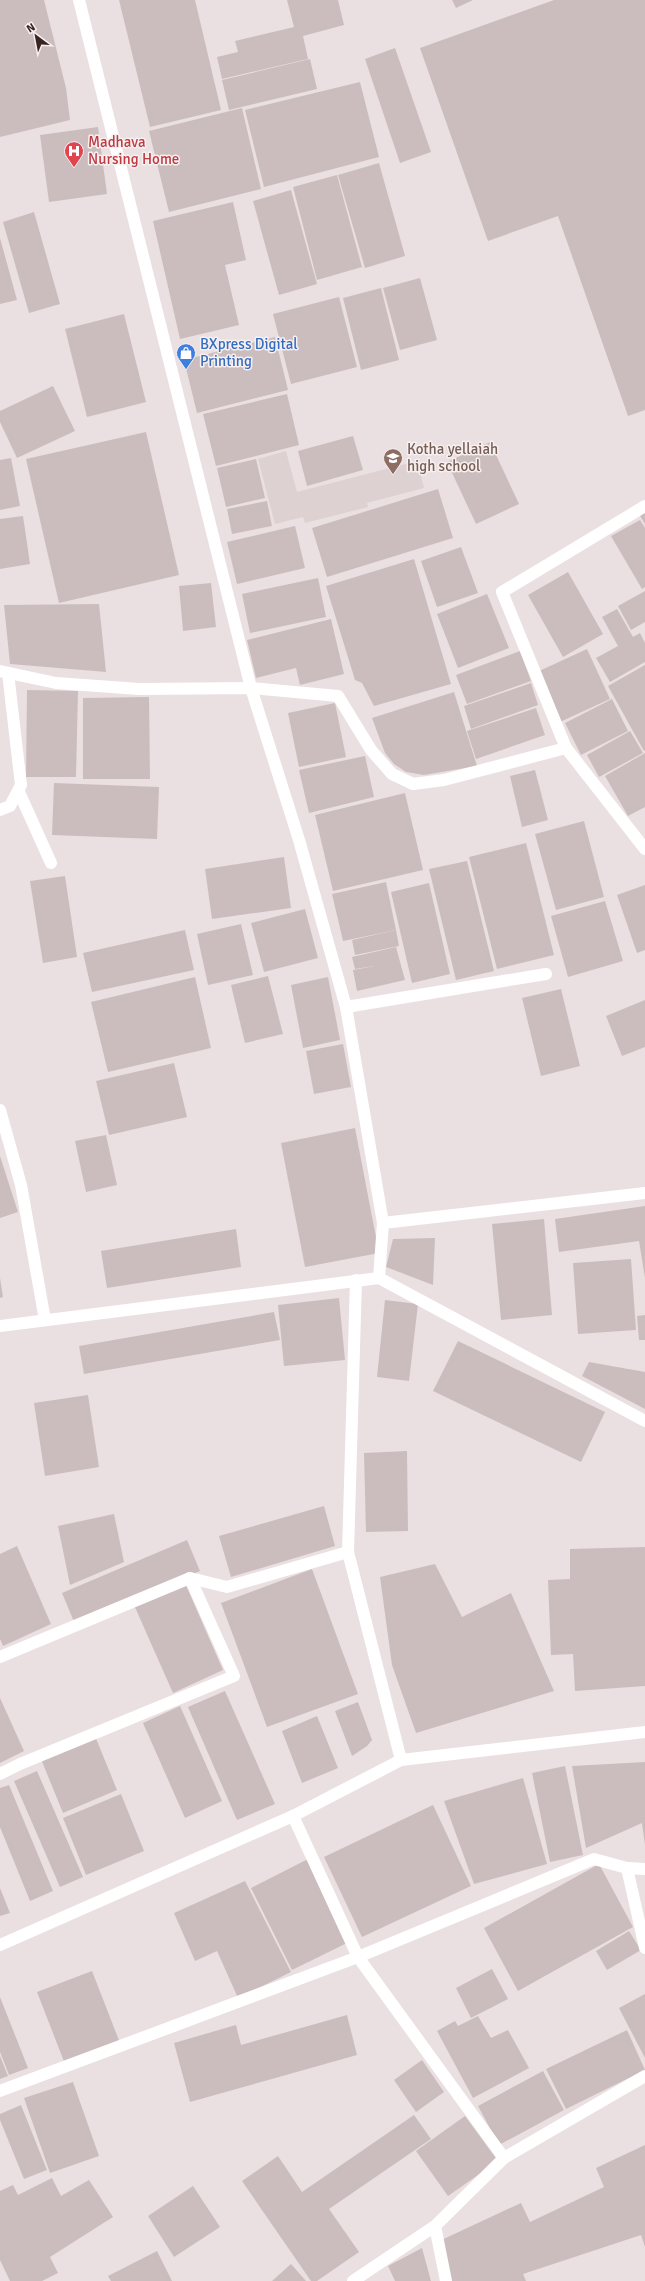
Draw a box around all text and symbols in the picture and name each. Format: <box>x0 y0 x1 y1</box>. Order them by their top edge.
north arrow <box>16 16 56 56</box>
text: N <box>24 20 38 35</box>
place label: Madhava Nursing Home <box>88 133 179 168</box>
hospital icon: Madhava Nursing Home <box>63 140 85 168</box>
place label: BXpress Digital Printing <box>200 335 298 370</box>
shop icon: BXpress Digital Printing <box>175 342 197 370</box>
place label: Kotha yellaiah high school <box>407 440 498 475</box>
school or university icon: Kotha yellaiah high school <box>382 447 404 475</box>

